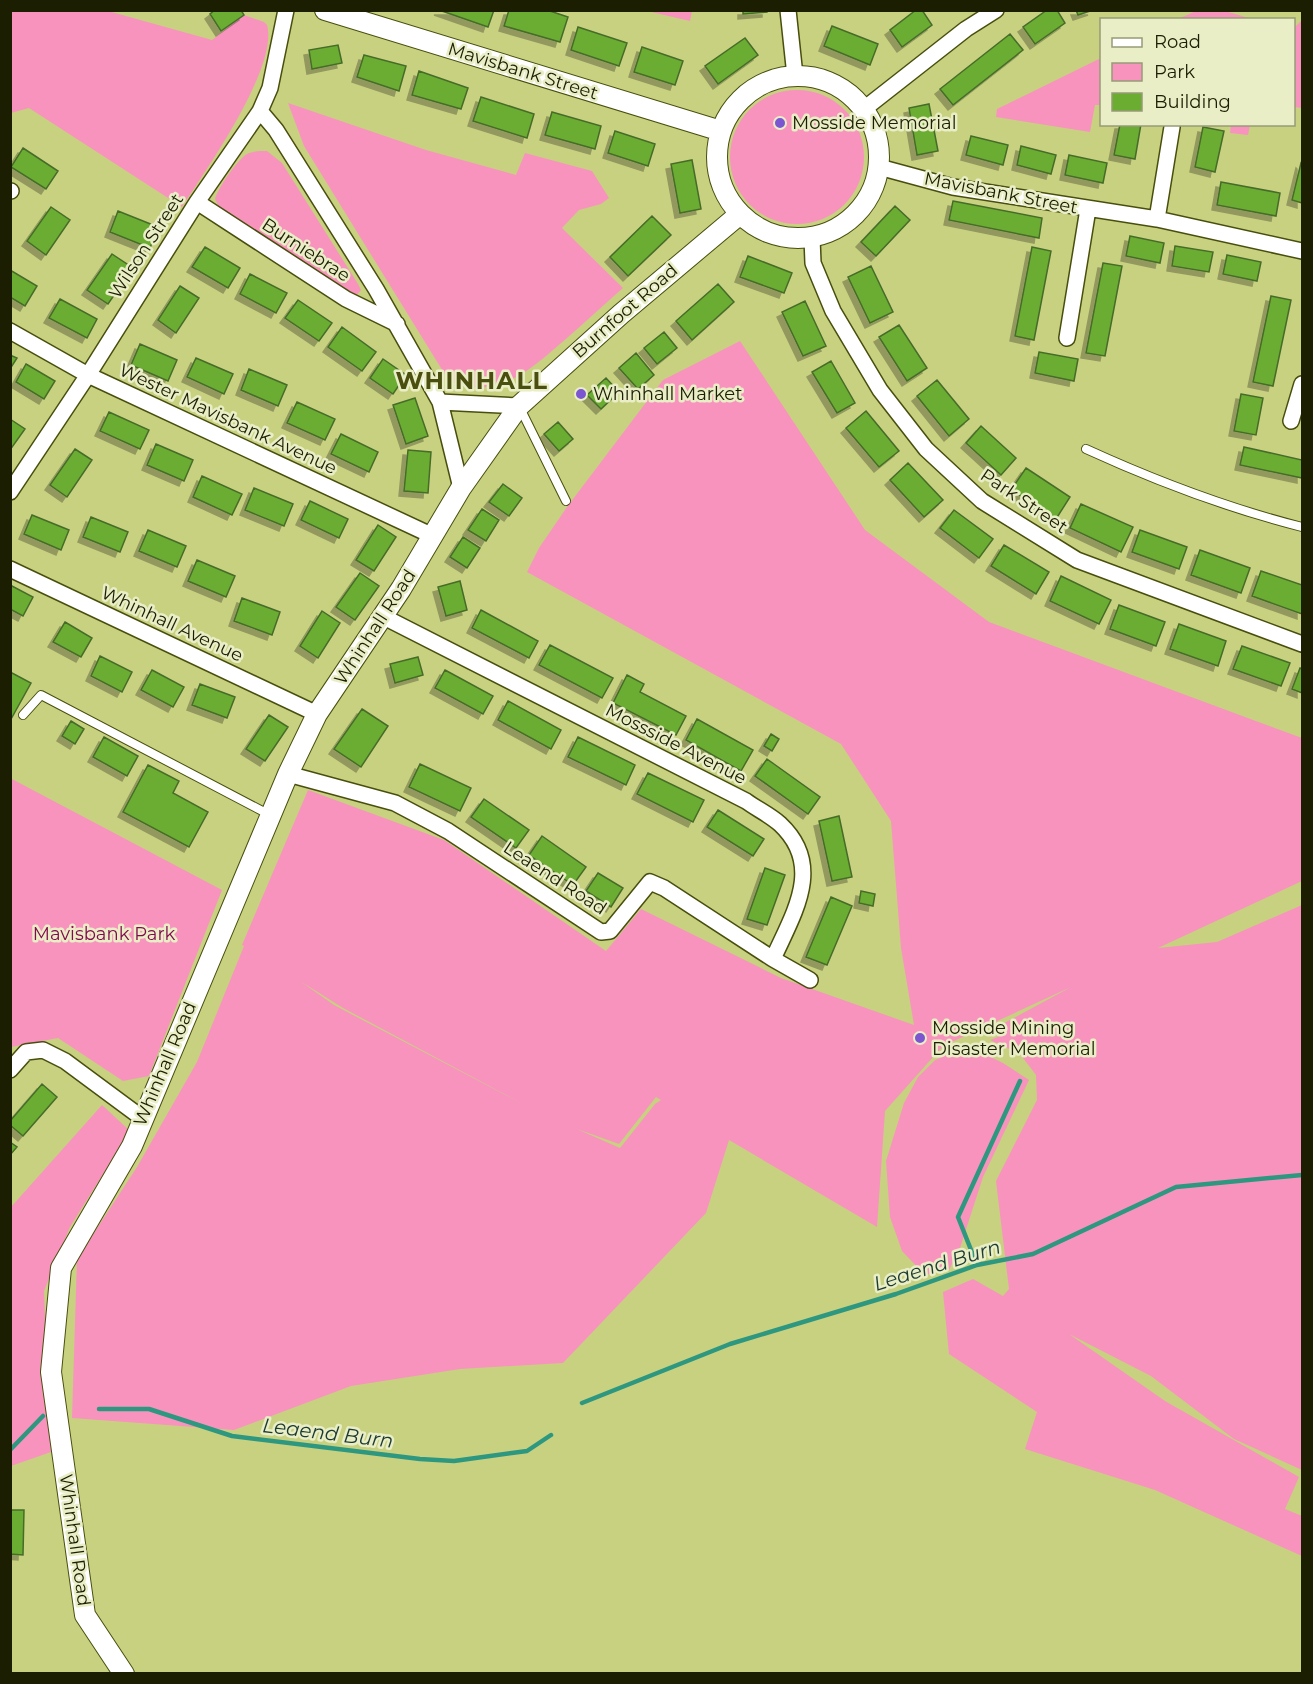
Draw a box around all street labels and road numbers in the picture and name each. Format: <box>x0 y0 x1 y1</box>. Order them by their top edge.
street label: Mavisbank Street <box>445 38 601 104</box>
street label: Mavisbank Street <box>922 167 1080 219</box>
street label: Wilson Street <box>104 189 188 303</box>
street label: Burniebrae <box>258 213 354 287</box>
street label: Burnfoot Road <box>568 259 682 363</box>
street label: Wester Mavisbank Avenue <box>116 359 341 479</box>
street label: Park Street <box>976 464 1072 538</box>
street label: Whinhall Road <box>330 565 420 689</box>
street label: Whinhall Avenue <box>98 581 247 667</box>
street label: Mossside Avenue <box>602 699 750 789</box>
street label: Leaend Road <box>499 836 611 920</box>
street label: Whinhall Road <box>129 998 201 1130</box>
street label: Whinhall Road <box>55 1473 95 1607</box>

